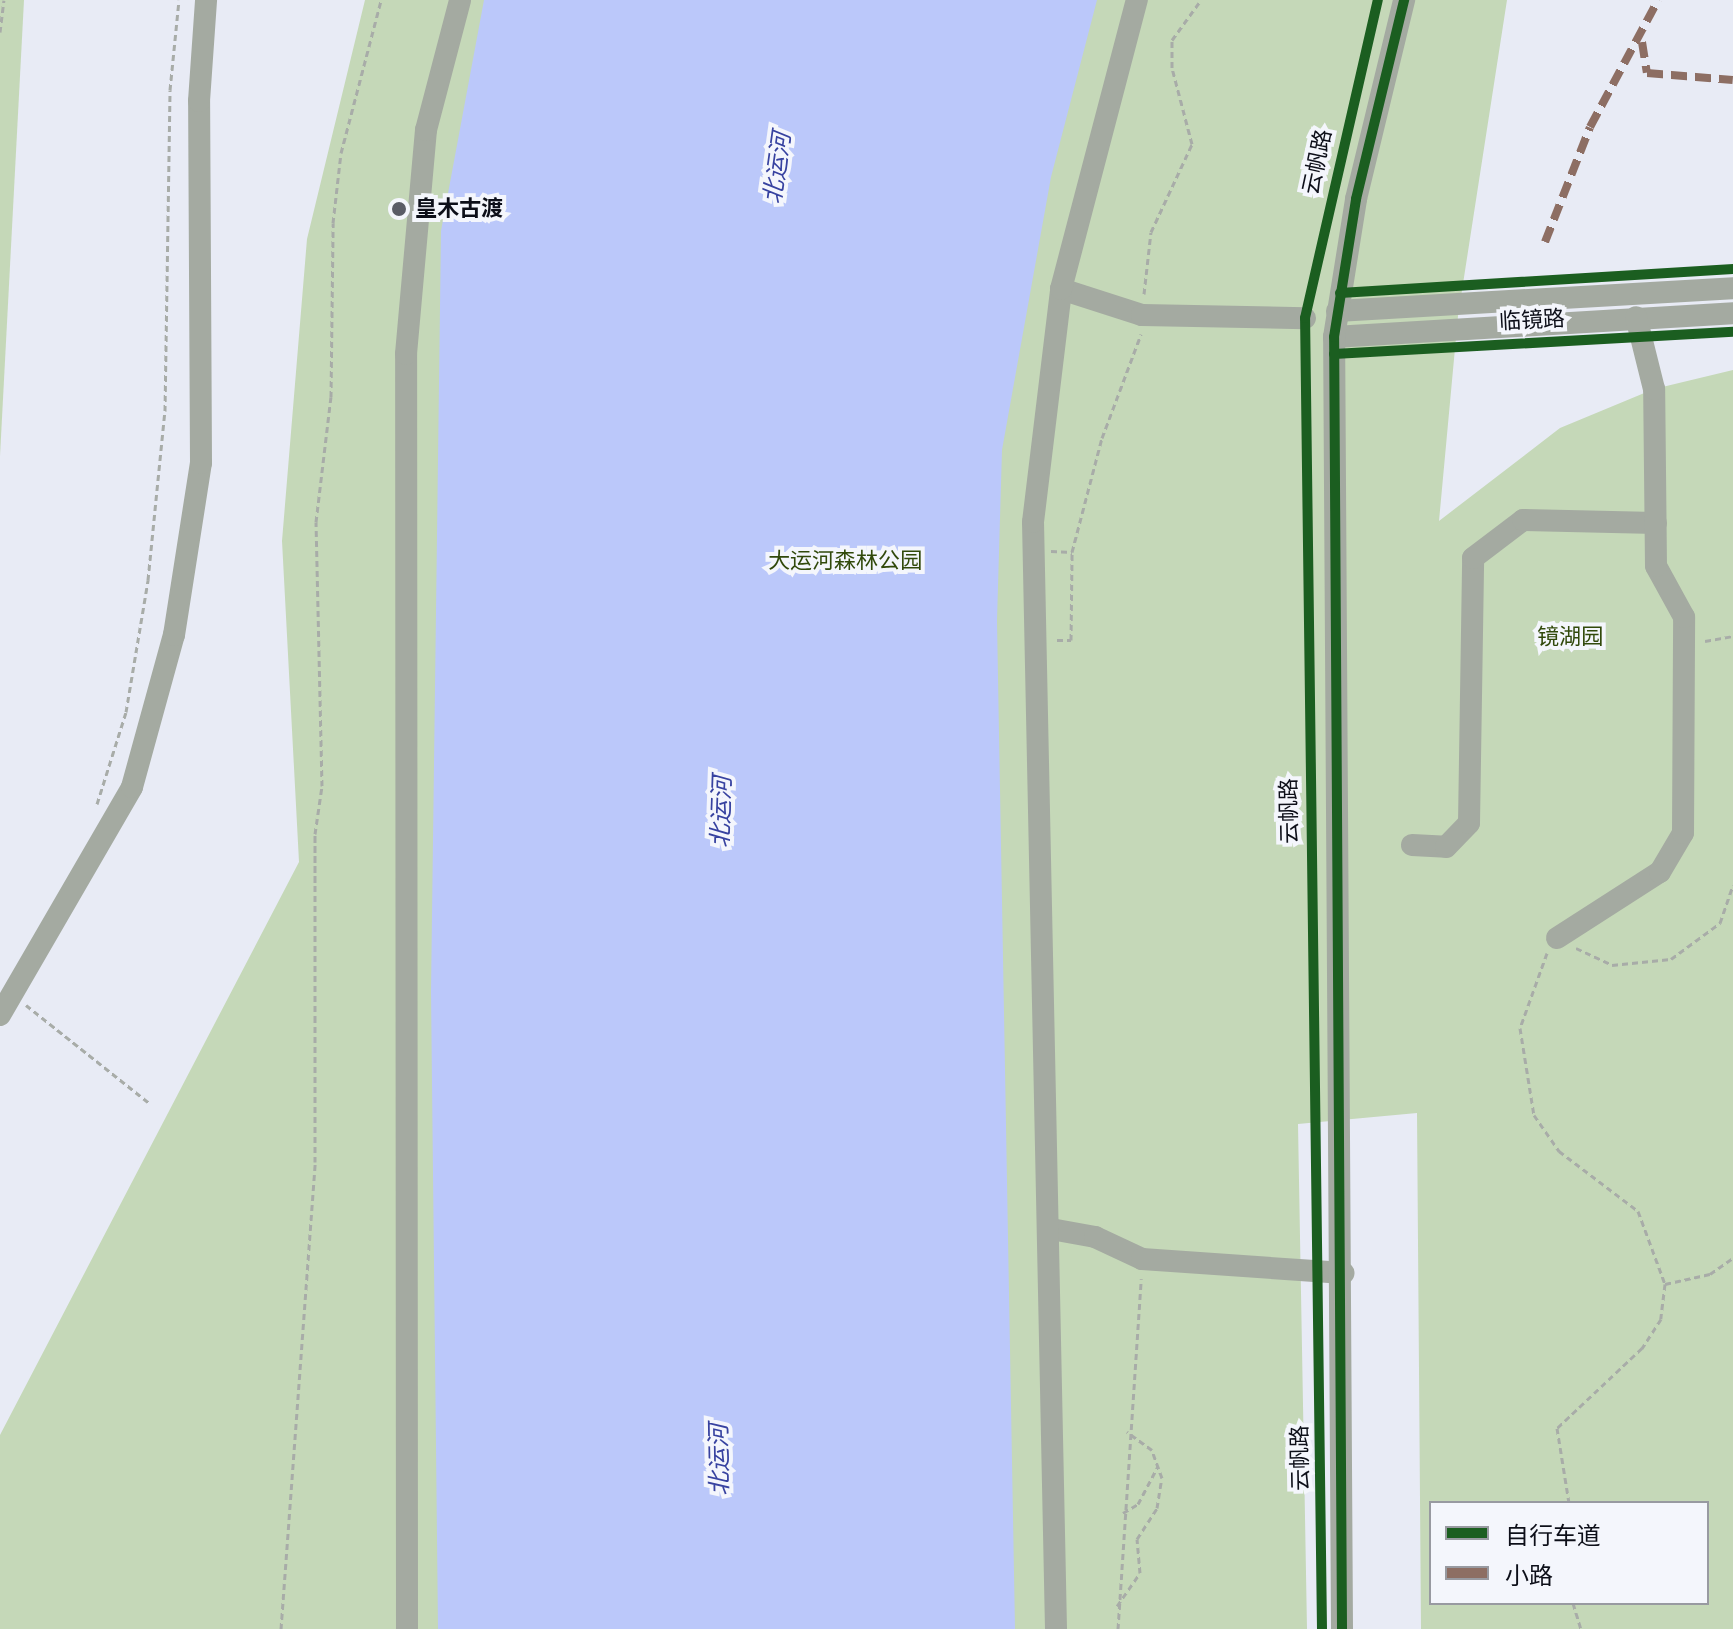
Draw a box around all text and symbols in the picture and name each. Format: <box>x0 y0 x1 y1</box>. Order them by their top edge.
street label: 云帆路 <box>1297 127 1337 197</box>
water label: 北运河 <box>758 130 796 206</box>
place label: 皇木古渡 <box>415 196 503 222</box>
marker: 皇木古渡 <box>390 200 408 218</box>
street label: 临镜路 <box>1498 305 1566 335</box>
park label: 大运河森林公园 <box>768 548 922 574</box>
park label: 镜湖园 <box>1537 624 1603 650</box>
water label: 北运河 <box>705 776 737 848</box>
street label: 云帆路 <box>1275 778 1303 844</box>
water label: 北运河 <box>704 1424 734 1496</box>
street label: 云帆路 <box>1286 1425 1314 1491</box>
legend <box>1429 1501 1709 1605</box>
text: 自行车道 <box>1505 1521 1601 1549</box>
text: 小路 <box>1505 1561 1553 1589</box>

